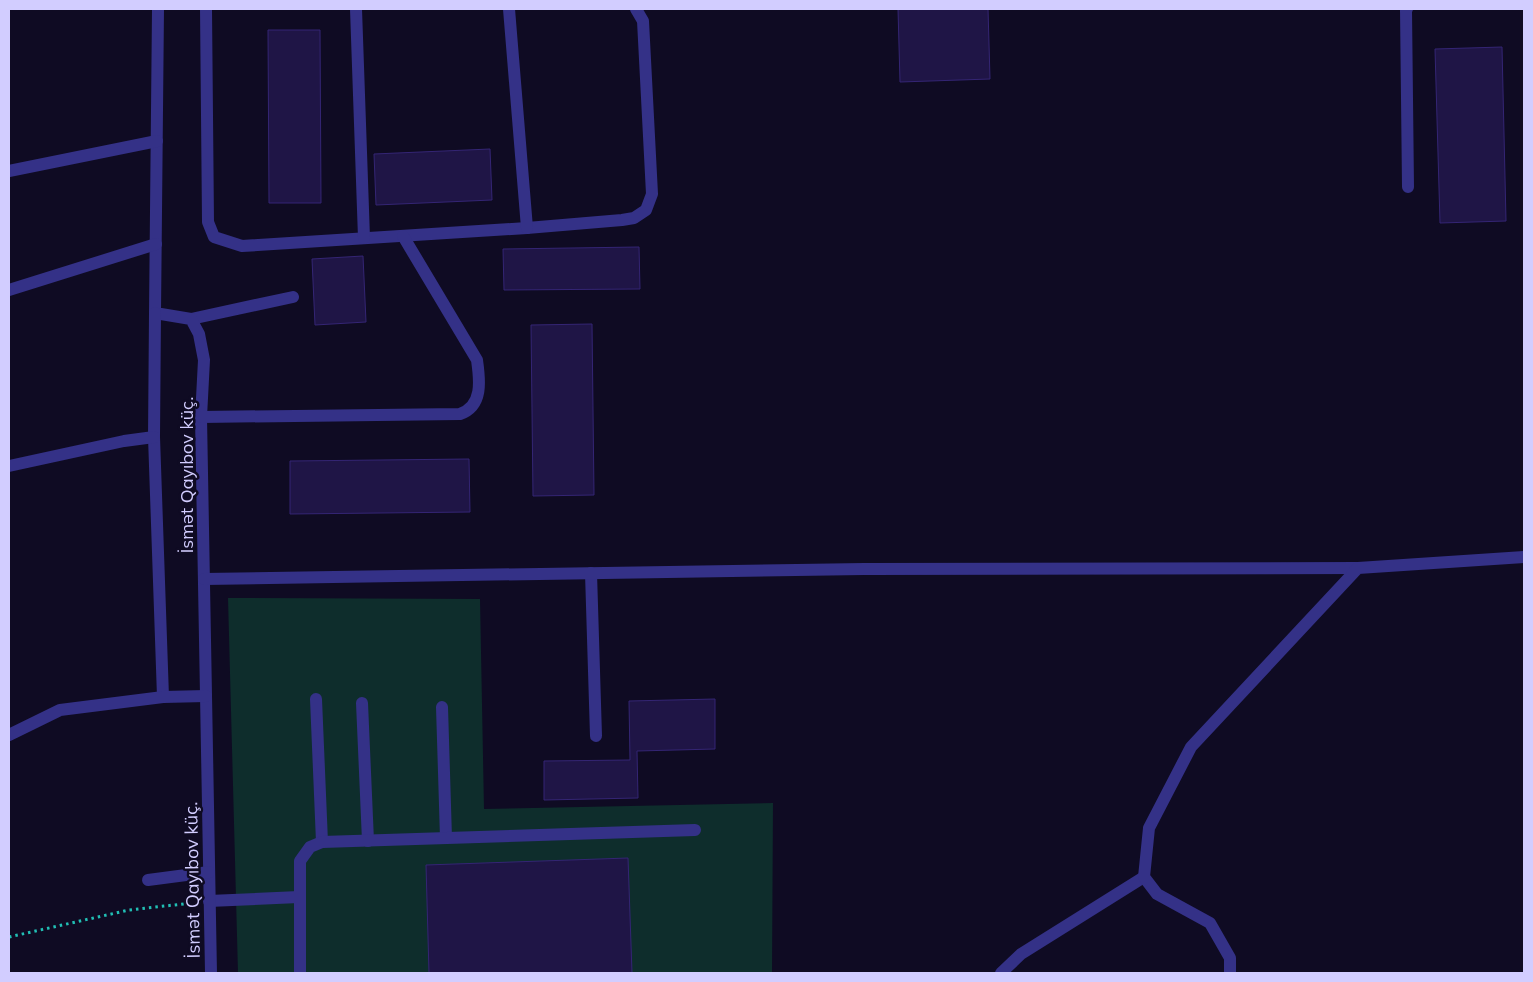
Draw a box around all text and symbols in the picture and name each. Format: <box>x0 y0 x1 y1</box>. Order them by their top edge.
street label: İsmət Qayıbov küç. <box>175 397 198 553</box>
street label: İsmət Qayıbov küç. <box>179 802 205 958</box>

